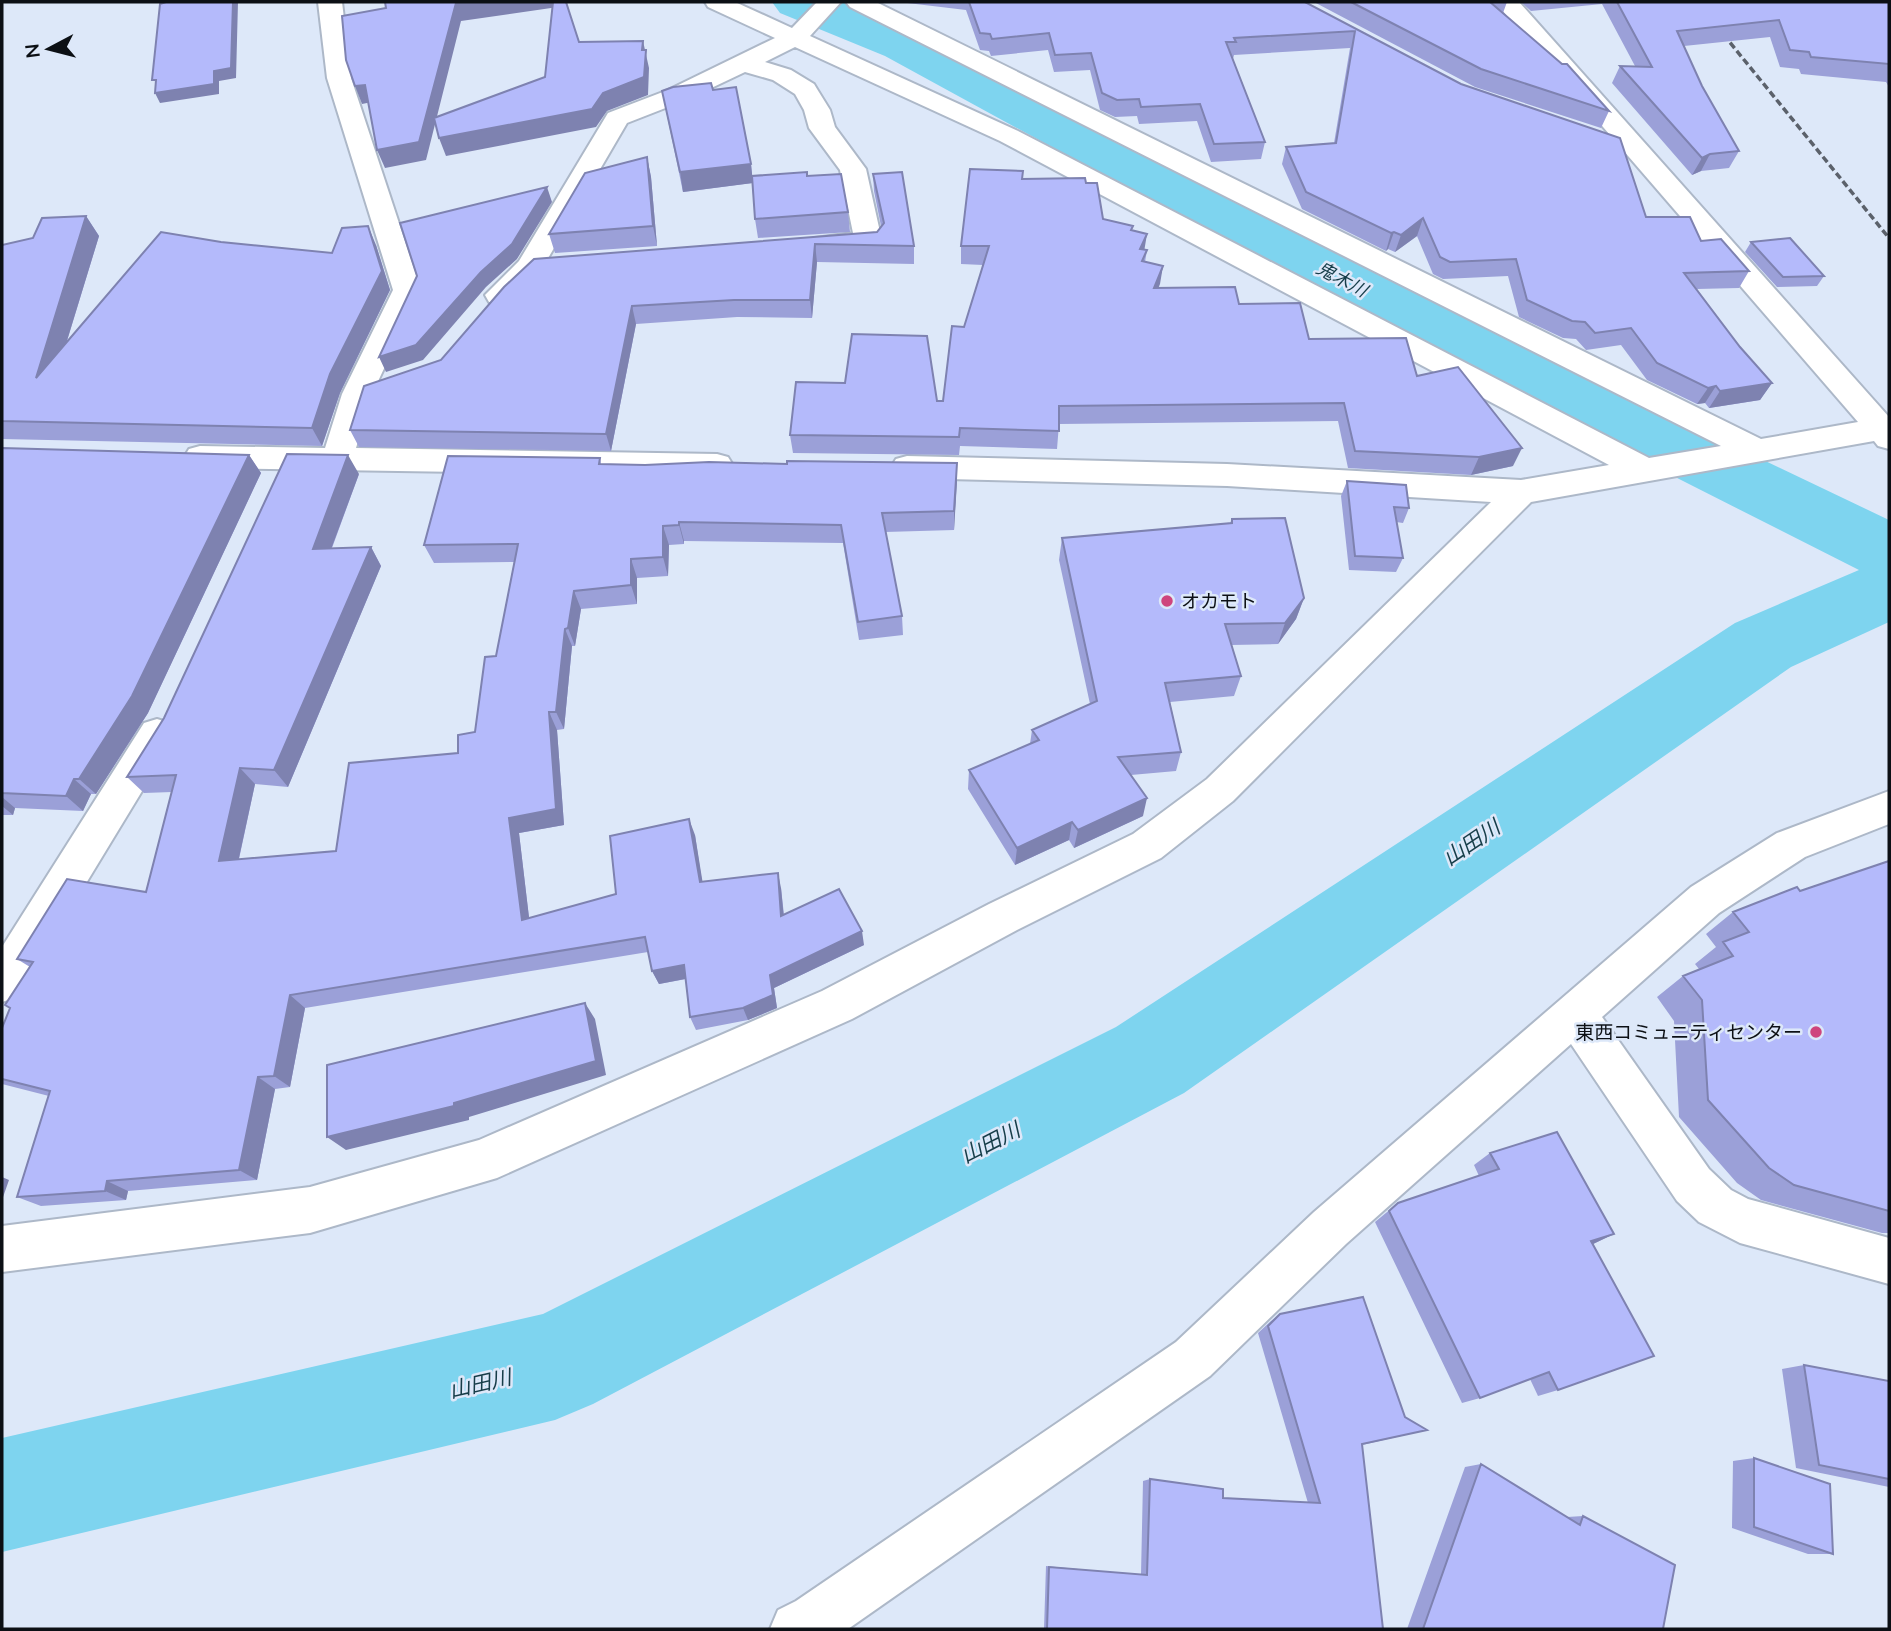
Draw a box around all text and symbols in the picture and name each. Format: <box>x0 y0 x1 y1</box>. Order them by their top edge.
north arrow <box>14 14 84 84</box>
text: N <box>19 42 45 60</box>
water label: 鬼木川 <box>1313 256 1373 303</box>
place label: オカモト <box>1181 589 1257 613</box>
marker: オカモト <box>1159 593 1175 609</box>
water label: 山田川 <box>1438 812 1506 870</box>
place label: 東西コミュニティセンター <box>1575 1020 1802 1044</box>
marker: 東西コミュニティセンター <box>1808 1024 1824 1040</box>
water label: 山田川 <box>956 1115 1026 1168</box>
water label: 山田川 <box>446 1363 516 1403</box>

